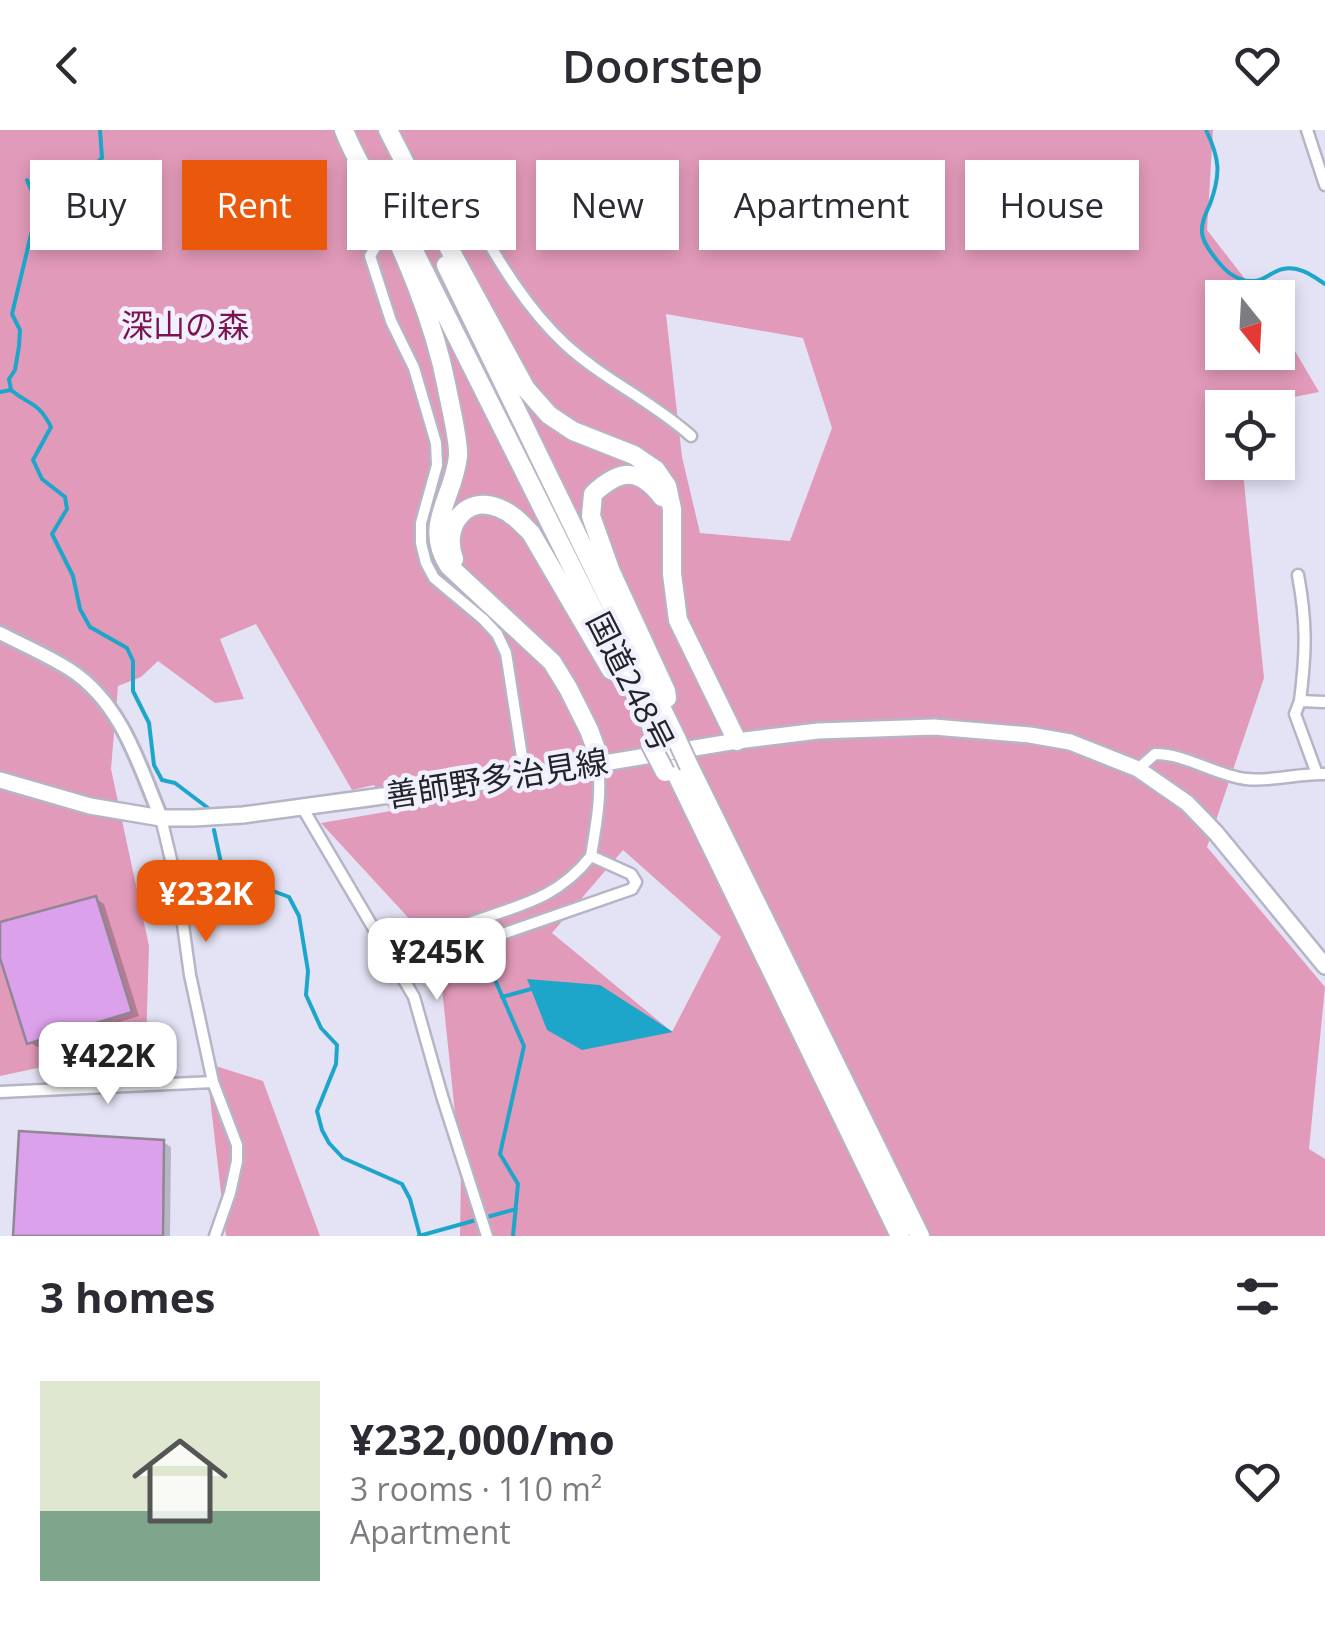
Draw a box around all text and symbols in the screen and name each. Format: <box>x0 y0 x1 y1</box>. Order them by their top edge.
text: Doorstep <box>562 35 763 96</box>
icon: back <box>40 38 95 93</box>
icon: heart <box>1230 38 1285 93</box>
chip: Buy <box>30 160 162 250</box>
chip: Rent <box>182 160 327 250</box>
chip: Filters <box>347 160 516 250</box>
chip: New <box>536 160 679 250</box>
chip: Apartment <box>699 160 945 250</box>
chip: House <box>965 160 1139 250</box>
north arrow <box>1205 280 1295 370</box>
map controls <box>1205 280 1295 480</box>
park label: 深山の森 <box>121 303 249 346</box>
button: locate <box>1205 390 1295 480</box>
street label: 国道248号 <box>578 604 685 758</box>
street label: 善師野多治見線 <box>383 739 611 816</box>
pin: ¥232K <box>136 860 276 945</box>
text: ¥232K <box>159 871 253 914</box>
pin: ¥245K <box>367 918 507 1003</box>
text: ¥245K <box>390 929 484 972</box>
pin: ¥422K <box>38 1022 178 1107</box>
text: ¥422K <box>61 1033 155 1076</box>
text: 3 homes <box>40 1268 215 1325</box>
icon: filters <box>1230 1269 1285 1324</box>
text: ¥232,000/mo <box>350 1410 615 1467</box>
icon: home <box>120 1421 240 1541</box>
icon: heart <box>1230 1454 1285 1509</box>
text: 3 rooms · 110 m² <box>350 1467 602 1510</box>
text: Apartment <box>350 1510 511 1553</box>

